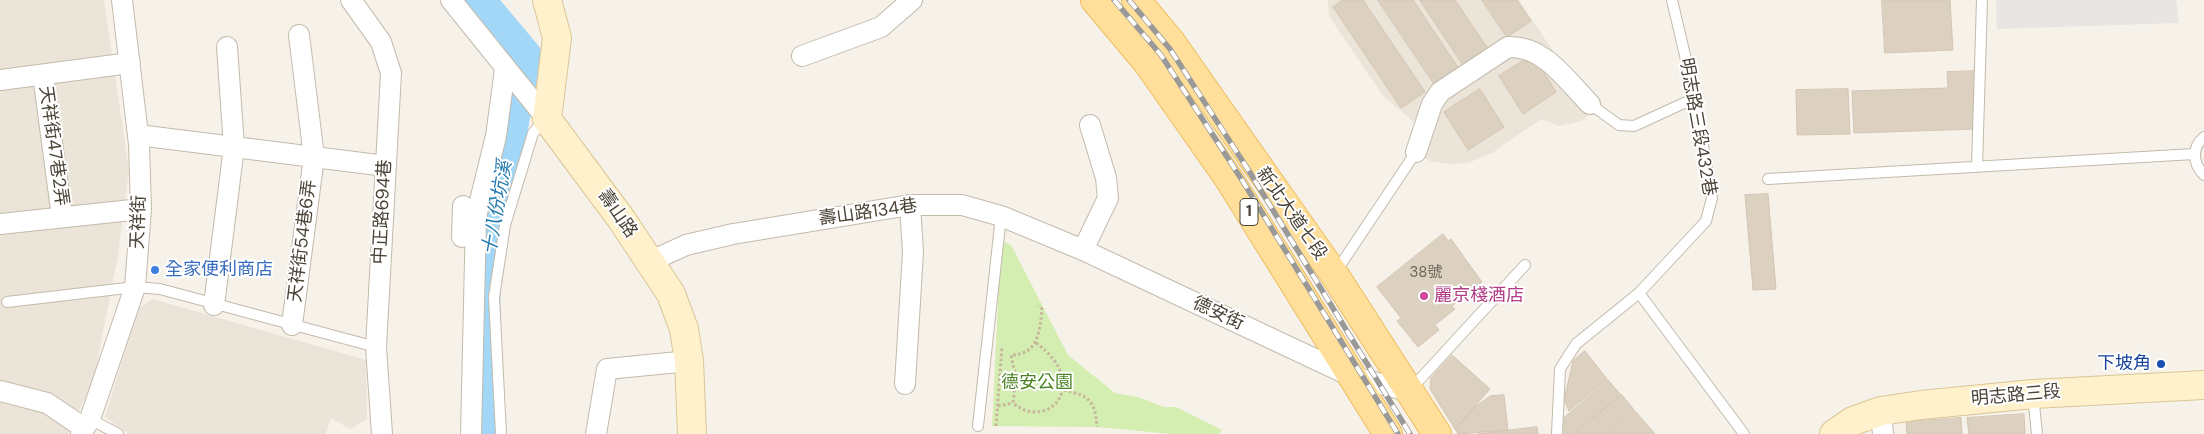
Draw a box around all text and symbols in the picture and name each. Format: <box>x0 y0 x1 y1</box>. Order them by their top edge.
street label: 明志路三段432巷 <box>1674 56 1720 198</box>
street label: 天祥街47巷2弄 <box>34 85 72 207</box>
street label: 中正路694巷 <box>369 159 397 265</box>
water label: 十八份坑溪 <box>479 159 517 257</box>
street label: 新北大道七段 <box>1251 164 1331 264</box>
street label: 天祥街54巷6弄 <box>285 179 321 303</box>
street label: 壽山路 <box>593 186 641 242</box>
street label: 天祥街 <box>127 195 151 249</box>
street label: 壽山路134巷 <box>817 195 919 231</box>
road number: 1 <box>1240 198 1258 226</box>
place label: 全家便利商店 <box>165 259 273 281</box>
marker: 全家便利商店 <box>149 264 161 276</box>
house number: 38號 <box>1410 264 1442 282</box>
place label: 麗京棧酒店 <box>1434 285 1524 307</box>
marker: 麗京棧酒店 <box>1418 290 1430 302</box>
street label: 德安街 <box>1189 293 1247 335</box>
place label: 下坡角 <box>2097 353 2151 375</box>
marker: 下坡角 <box>2155 358 2167 370</box>
park label: 德安公園 <box>1001 372 1073 394</box>
street label: 明志路三段 <box>1970 381 2062 411</box>

